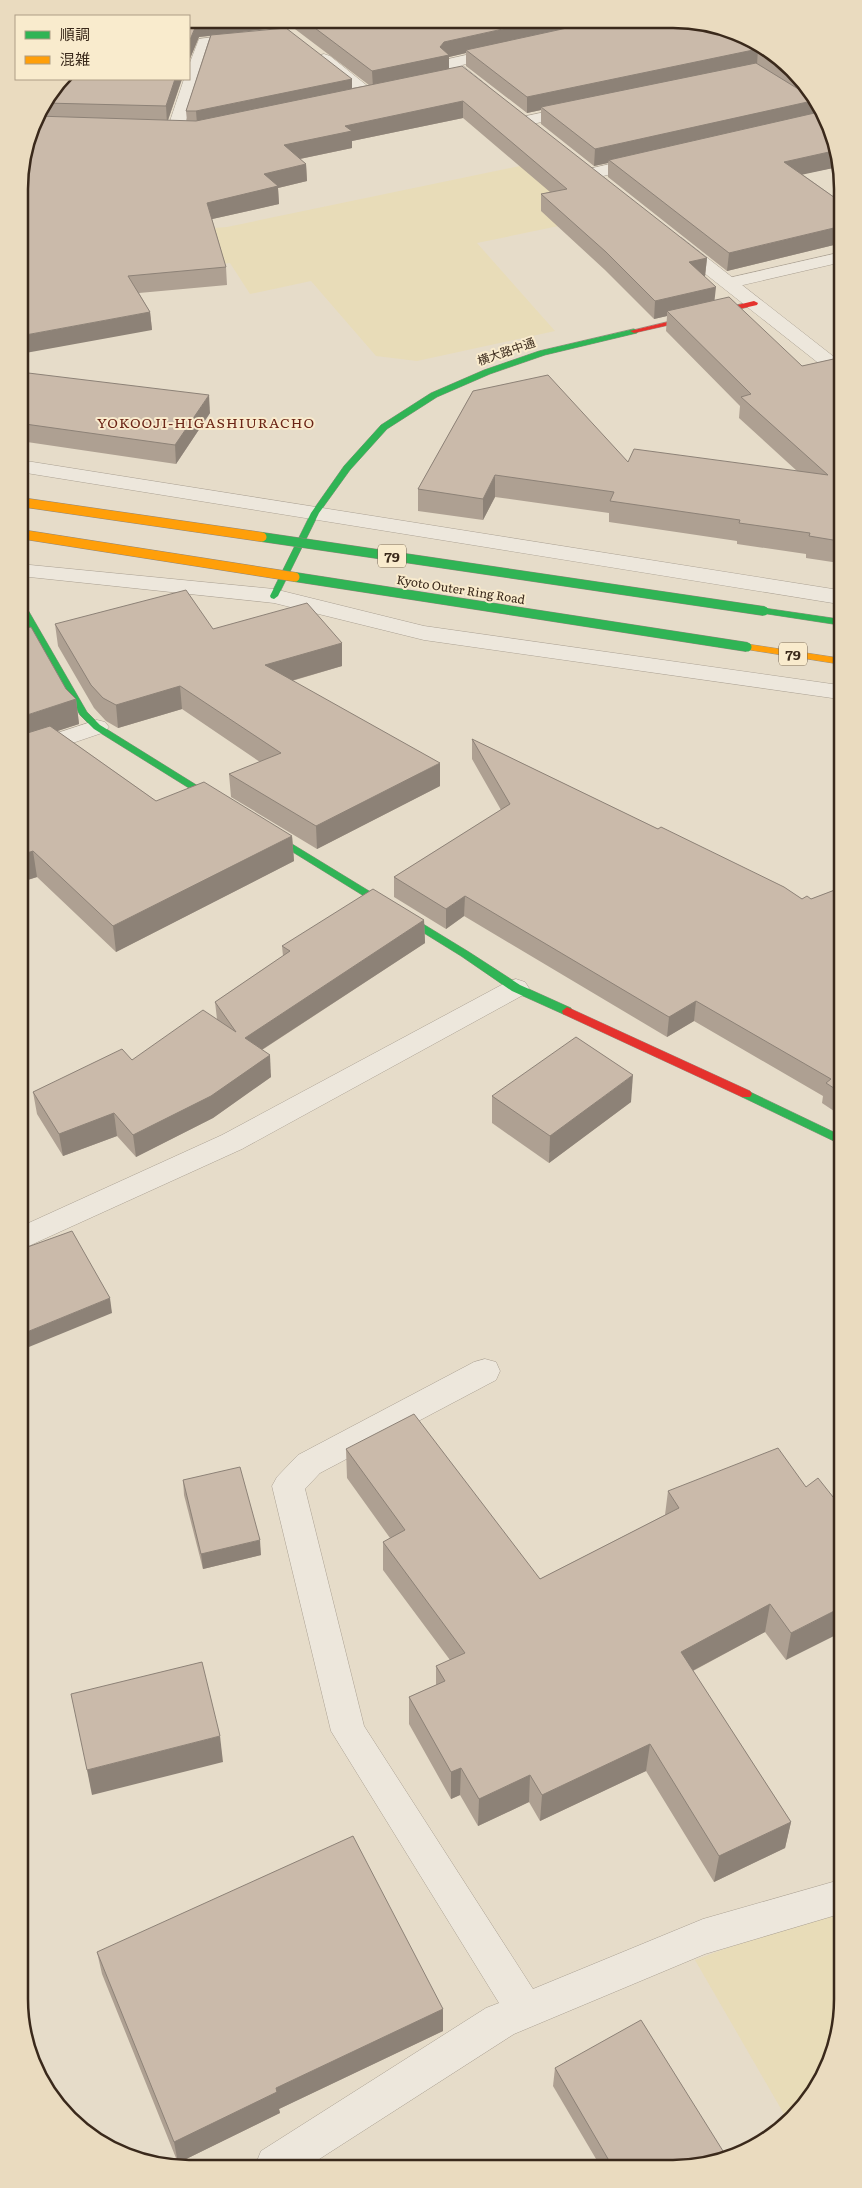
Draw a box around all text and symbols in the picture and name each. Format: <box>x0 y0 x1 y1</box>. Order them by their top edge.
legend <box>15 15 190 80</box>
text: 順調 <box>60 22 90 45</box>
text: 混雑 <box>60 47 90 70</box>
street label: 横大路中通 <box>475 333 537 369</box>
district label: YOKOOJI-HIGASHIURACHO <box>97 412 315 432</box>
road number: 79 <box>378 544 406 568</box>
street label: Kyoto Outer Ring Road <box>395 570 527 608</box>
road number: 79 <box>779 642 807 666</box>

